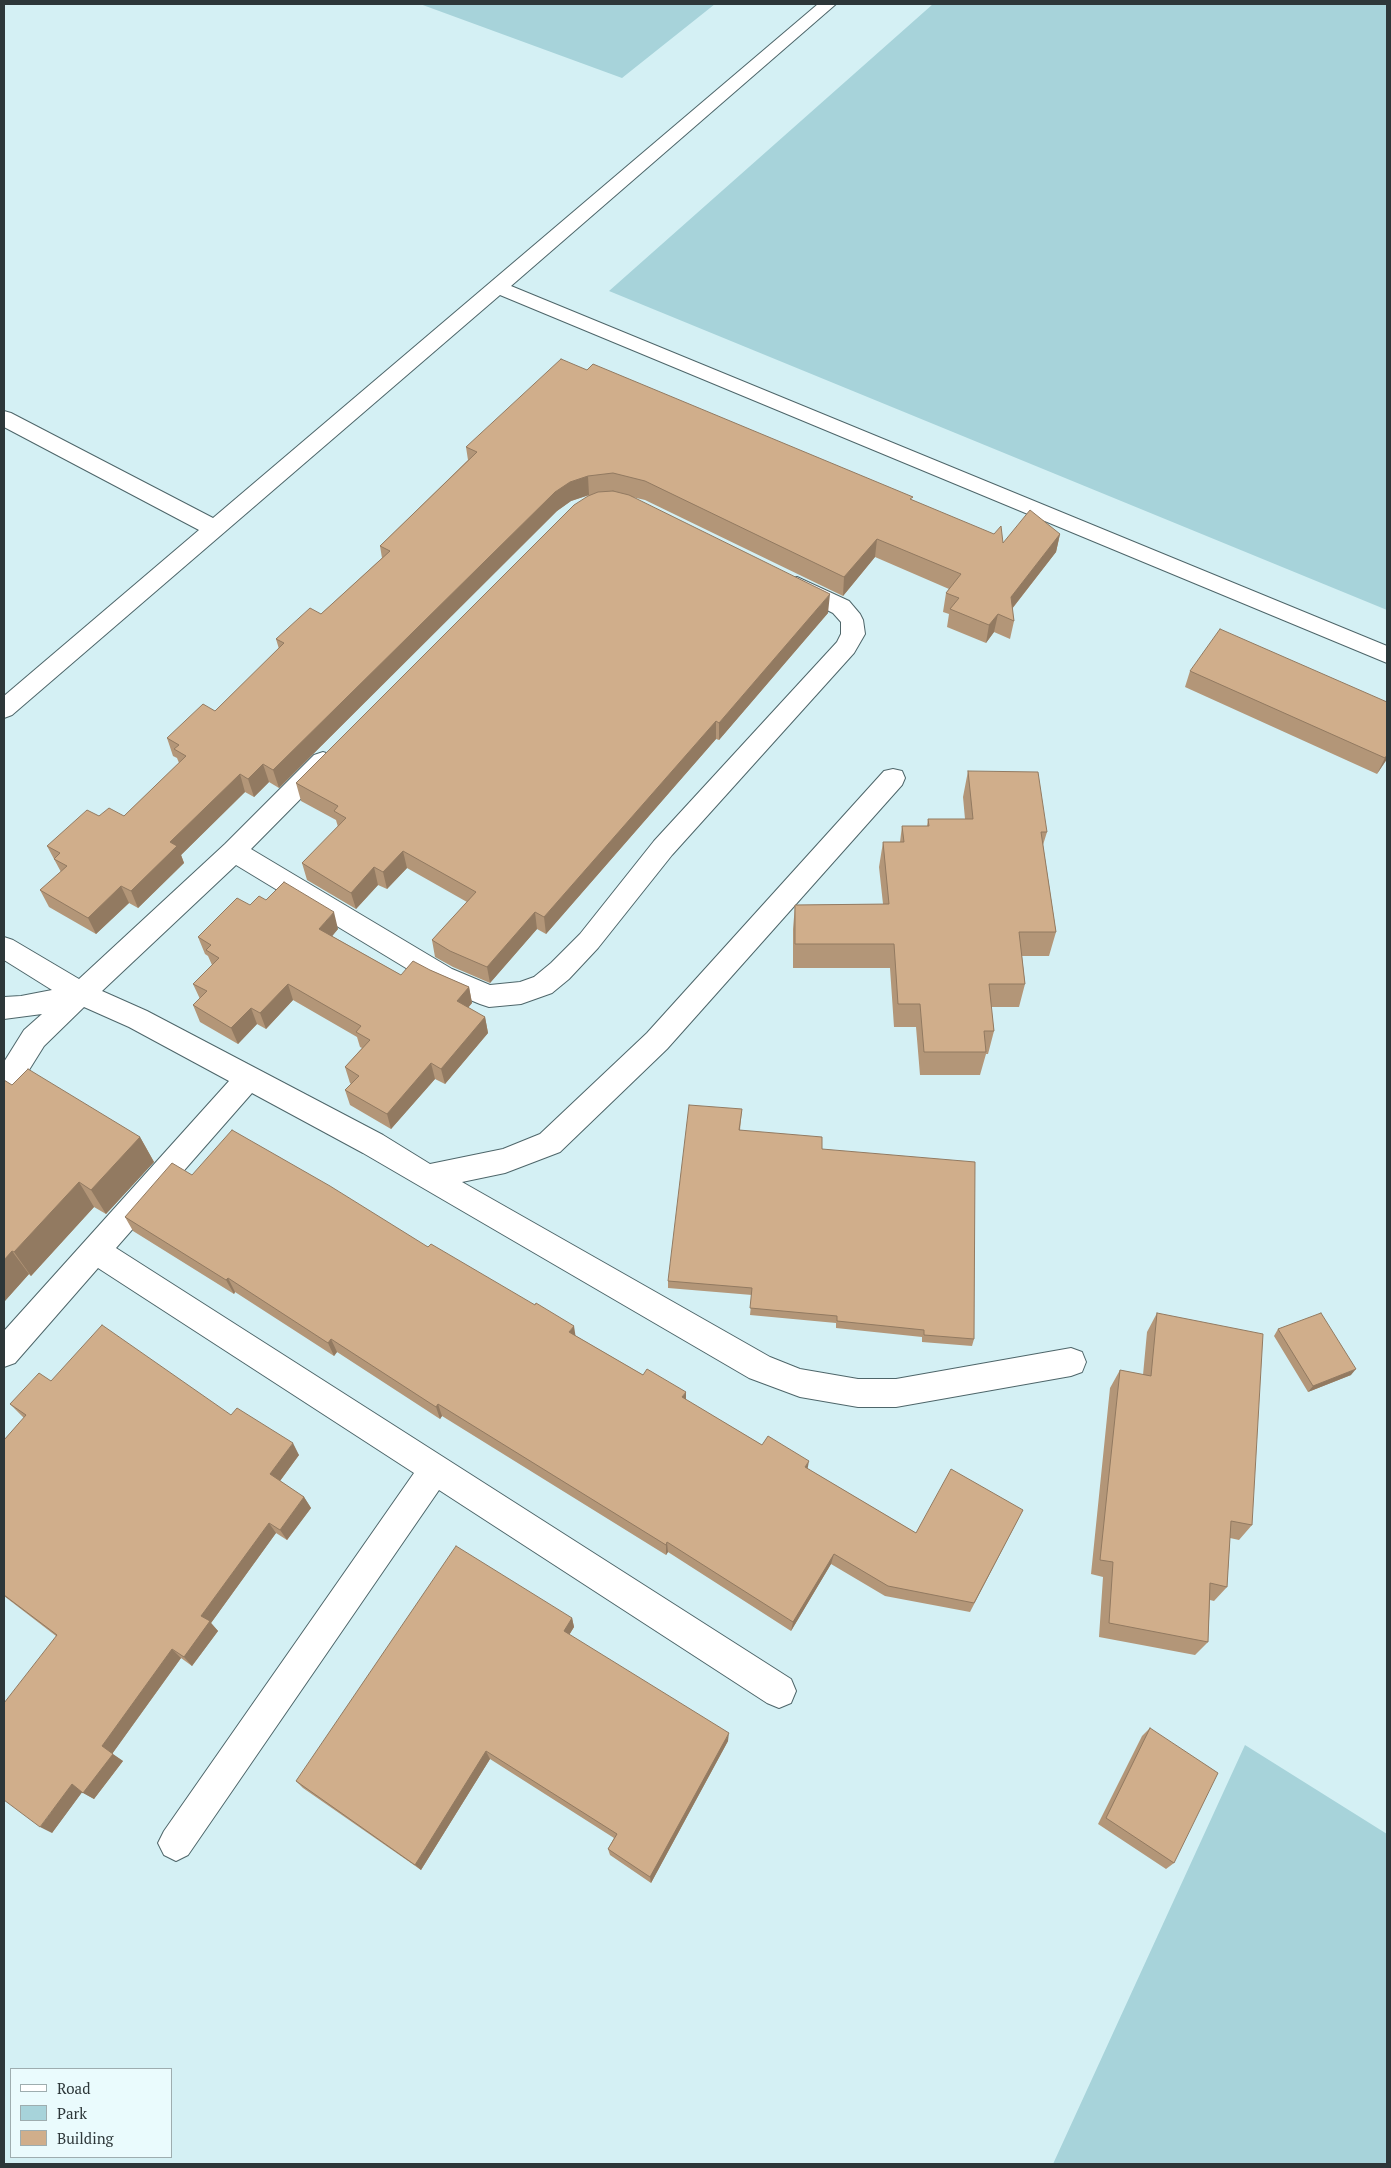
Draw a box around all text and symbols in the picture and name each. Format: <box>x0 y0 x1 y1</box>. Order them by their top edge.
legend <box>10 2068 172 2158</box>
text: Road <box>57 2078 90 2098</box>
text: Park <box>57 2103 87 2123</box>
text: Building <box>57 2128 114 2148</box>

